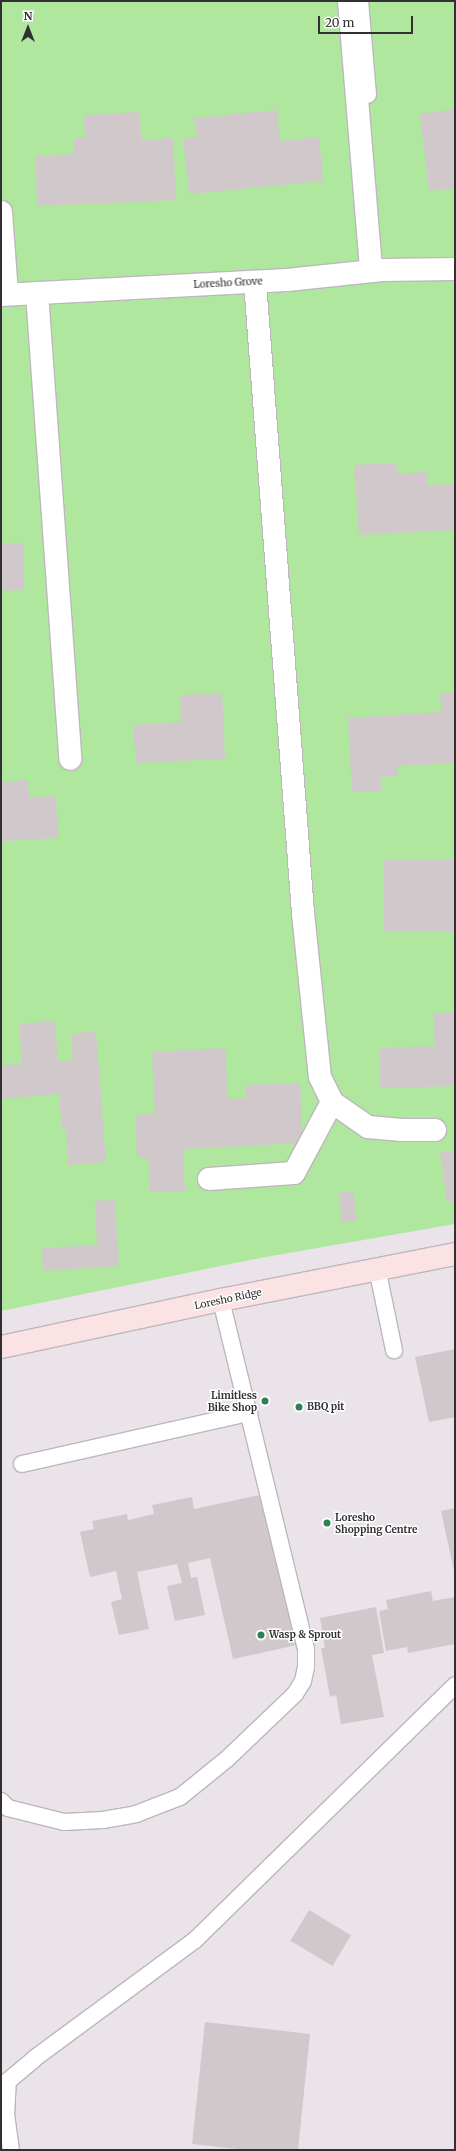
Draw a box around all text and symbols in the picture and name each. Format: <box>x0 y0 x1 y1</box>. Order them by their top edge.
north arrow <box>8 8 48 48</box>
scale bar <box>320 8 415 34</box>
text: N <box>24 9 32 23</box>
text: 20 m <box>325 15 354 30</box>
street label: Loresho Grove <box>193 275 263 291</box>
street label: Loresho Ridge <box>193 1286 263 1312</box>
place label: Limitless Bike Shop <box>208 1389 257 1412</box>
marker: Limitless Bike Shop <box>260 1396 270 1406</box>
place label: BBQ pit <box>307 1401 344 1413</box>
marker: BBQ pit <box>294 1402 304 1412</box>
place label: Loresho Shopping Centre <box>335 1511 417 1534</box>
marker: Loresho Shopping Centre <box>322 1518 332 1528</box>
place label: Wasp & Sprout <box>269 1629 341 1641</box>
marker: Wasp & Sprout <box>256 1630 266 1640</box>

